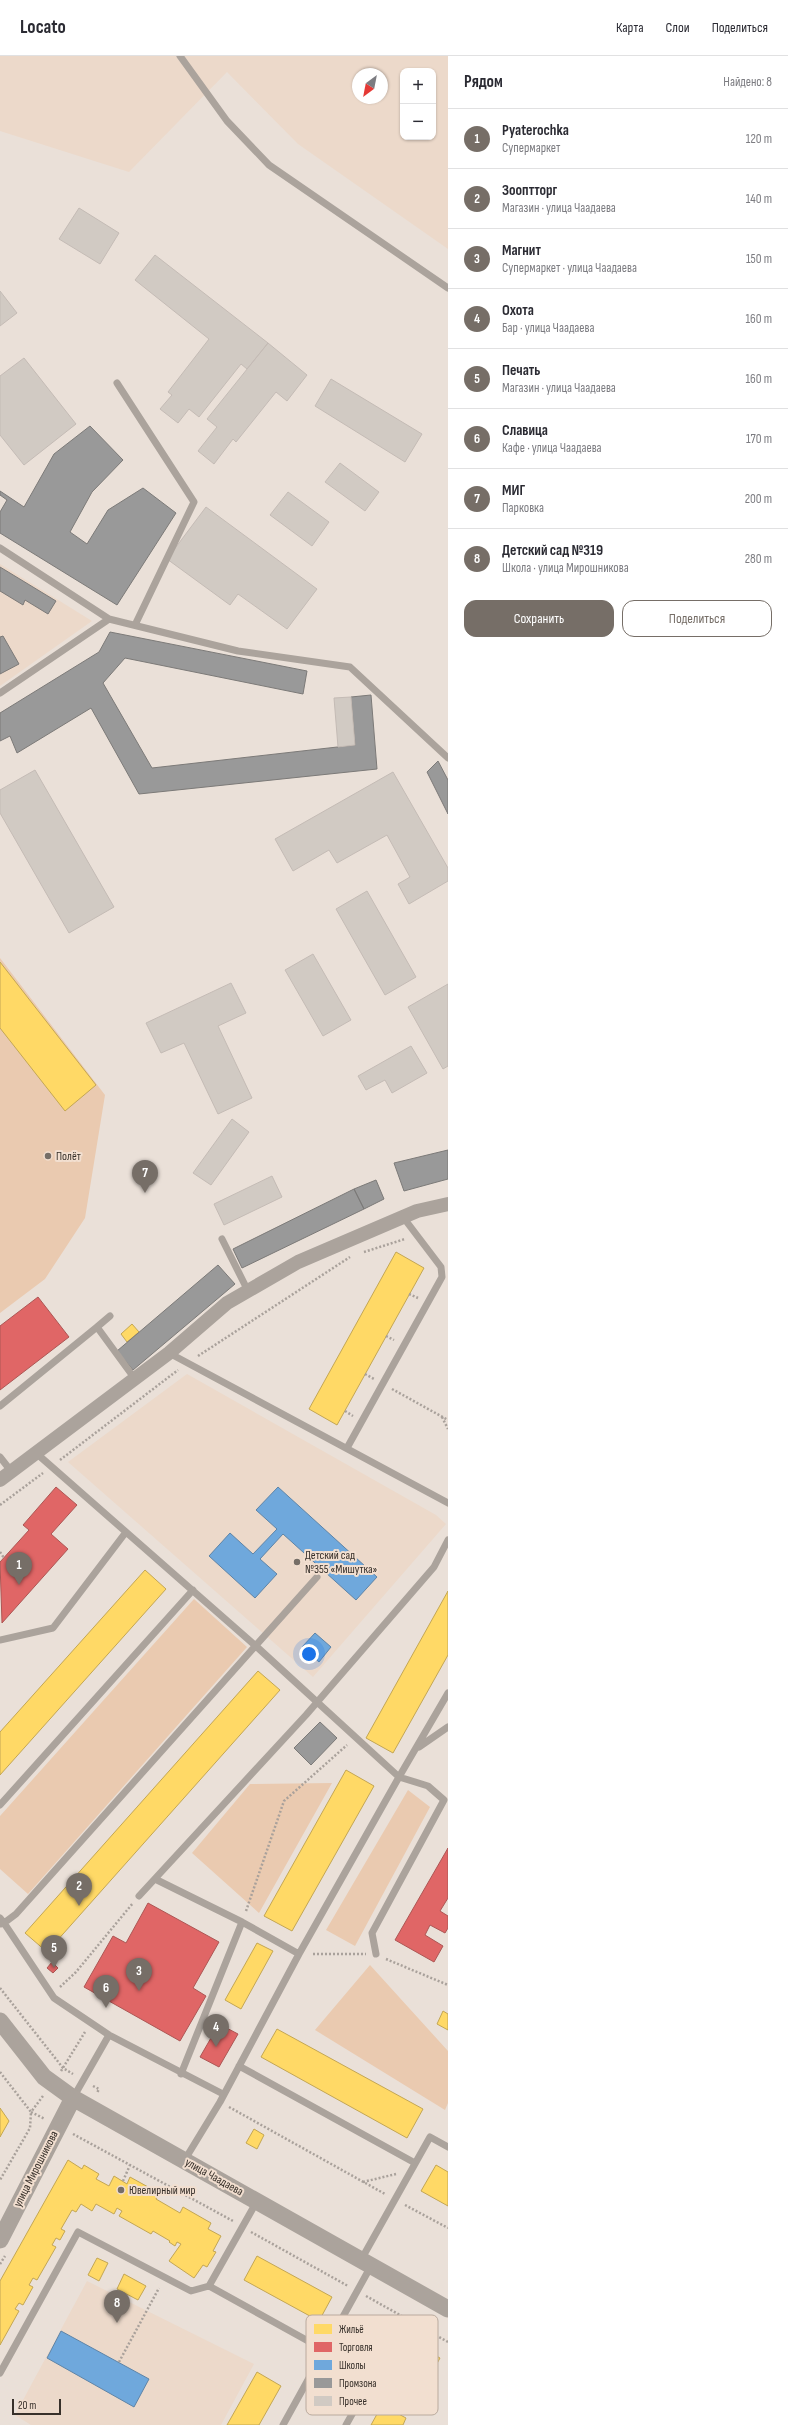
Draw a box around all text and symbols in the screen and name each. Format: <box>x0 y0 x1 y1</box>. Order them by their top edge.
text: Locato <box>20 16 66 39</box>
text: Карта <box>616 19 644 36</box>
text: Слои <box>666 19 690 36</box>
text: Поделиться <box>712 19 768 36</box>
north arrow <box>352 68 388 104</box>
map controls <box>400 68 436 140</box>
button: + <box>400 68 436 104</box>
text: Рядом <box>464 72 503 92</box>
text: Найдено: 8 <box>723 74 772 90</box>
button: − <box>400 104 436 140</box>
text: Pyaterochka <box>502 121 569 140</box>
text: 1 <box>474 131 480 147</box>
text: 120 m <box>746 131 772 147</box>
text: Супермаркет <box>502 140 560 156</box>
text: Зооптторг <box>502 181 557 200</box>
text: 2 <box>474 191 480 207</box>
text: 140 m <box>746 191 772 207</box>
text: Магазин · улица Чаадаева <box>502 200 616 216</box>
text: Магнит <box>502 241 541 260</box>
text: 3 <box>474 251 480 267</box>
text: 150 m <box>746 251 772 267</box>
text: Супермаркет · улица Чаадаева <box>502 260 637 276</box>
text: Охота <box>502 301 534 320</box>
text: 4 <box>474 311 480 327</box>
text: 160 m <box>746 311 772 327</box>
text: Бар · улица Чаадаева <box>502 320 594 336</box>
text: Печать <box>502 361 540 380</box>
text: 5 <box>474 371 480 387</box>
text: 160 m <box>746 371 772 387</box>
text: Магазин · улица Чаадаева <box>502 380 616 396</box>
text: Славица <box>502 421 548 440</box>
text: 6 <box>474 431 480 447</box>
text: 170 m <box>746 431 772 447</box>
text: Кафе · улица Чаадаева <box>502 440 602 456</box>
text: МИГ <box>502 481 525 500</box>
text: 7 <box>474 491 480 507</box>
text: 200 m <box>745 491 772 507</box>
text: Парковка <box>502 500 544 516</box>
text: Детский сад №319 <box>502 541 603 560</box>
text: 8 <box>474 551 480 567</box>
text: 280 m <box>745 551 772 567</box>
text: Школа · улица Мирошникова <box>502 560 629 576</box>
button: Сохранить <box>464 600 614 637</box>
button: Поделиться <box>622 600 772 637</box>
place label: Полёт <box>56 1149 81 1164</box>
marker: Полёт <box>43 1151 53 1161</box>
pin: 7 <box>132 1160 158 1193</box>
place label: Детский сад №355 «Мишутка» <box>305 1548 378 1577</box>
pin: 1 <box>6 1552 32 1585</box>
marker: Детский сад №355 «Мишутка» <box>292 1557 302 1567</box>
your location <box>299 1644 319 1664</box>
pin: 2 <box>66 1873 92 1906</box>
pin: 5 <box>41 1935 67 1968</box>
pin: 3 <box>126 1958 152 1991</box>
pin: 6 <box>93 1975 119 2008</box>
pin: 4 <box>203 2014 229 2047</box>
street label: улица Мирошникова <box>10 2128 62 2210</box>
street label: улица Чаадаева <box>182 2155 246 2199</box>
place label: Ювелирный мир <box>129 2183 196 2198</box>
marker: Ювелирный мир <box>116 2185 126 2195</box>
pin: 8 <box>104 2290 130 2323</box>
legend <box>306 2315 438 2415</box>
text: Жильё <box>339 2323 364 2336</box>
text: Торговля <box>339 2341 373 2354</box>
text: Школы <box>339 2359 366 2372</box>
text: Промзона <box>339 2377 377 2390</box>
text: Прочее <box>339 2395 367 2408</box>
scale bar <box>12 2397 61 2416</box>
text: 20 m <box>18 2399 36 2412</box>

